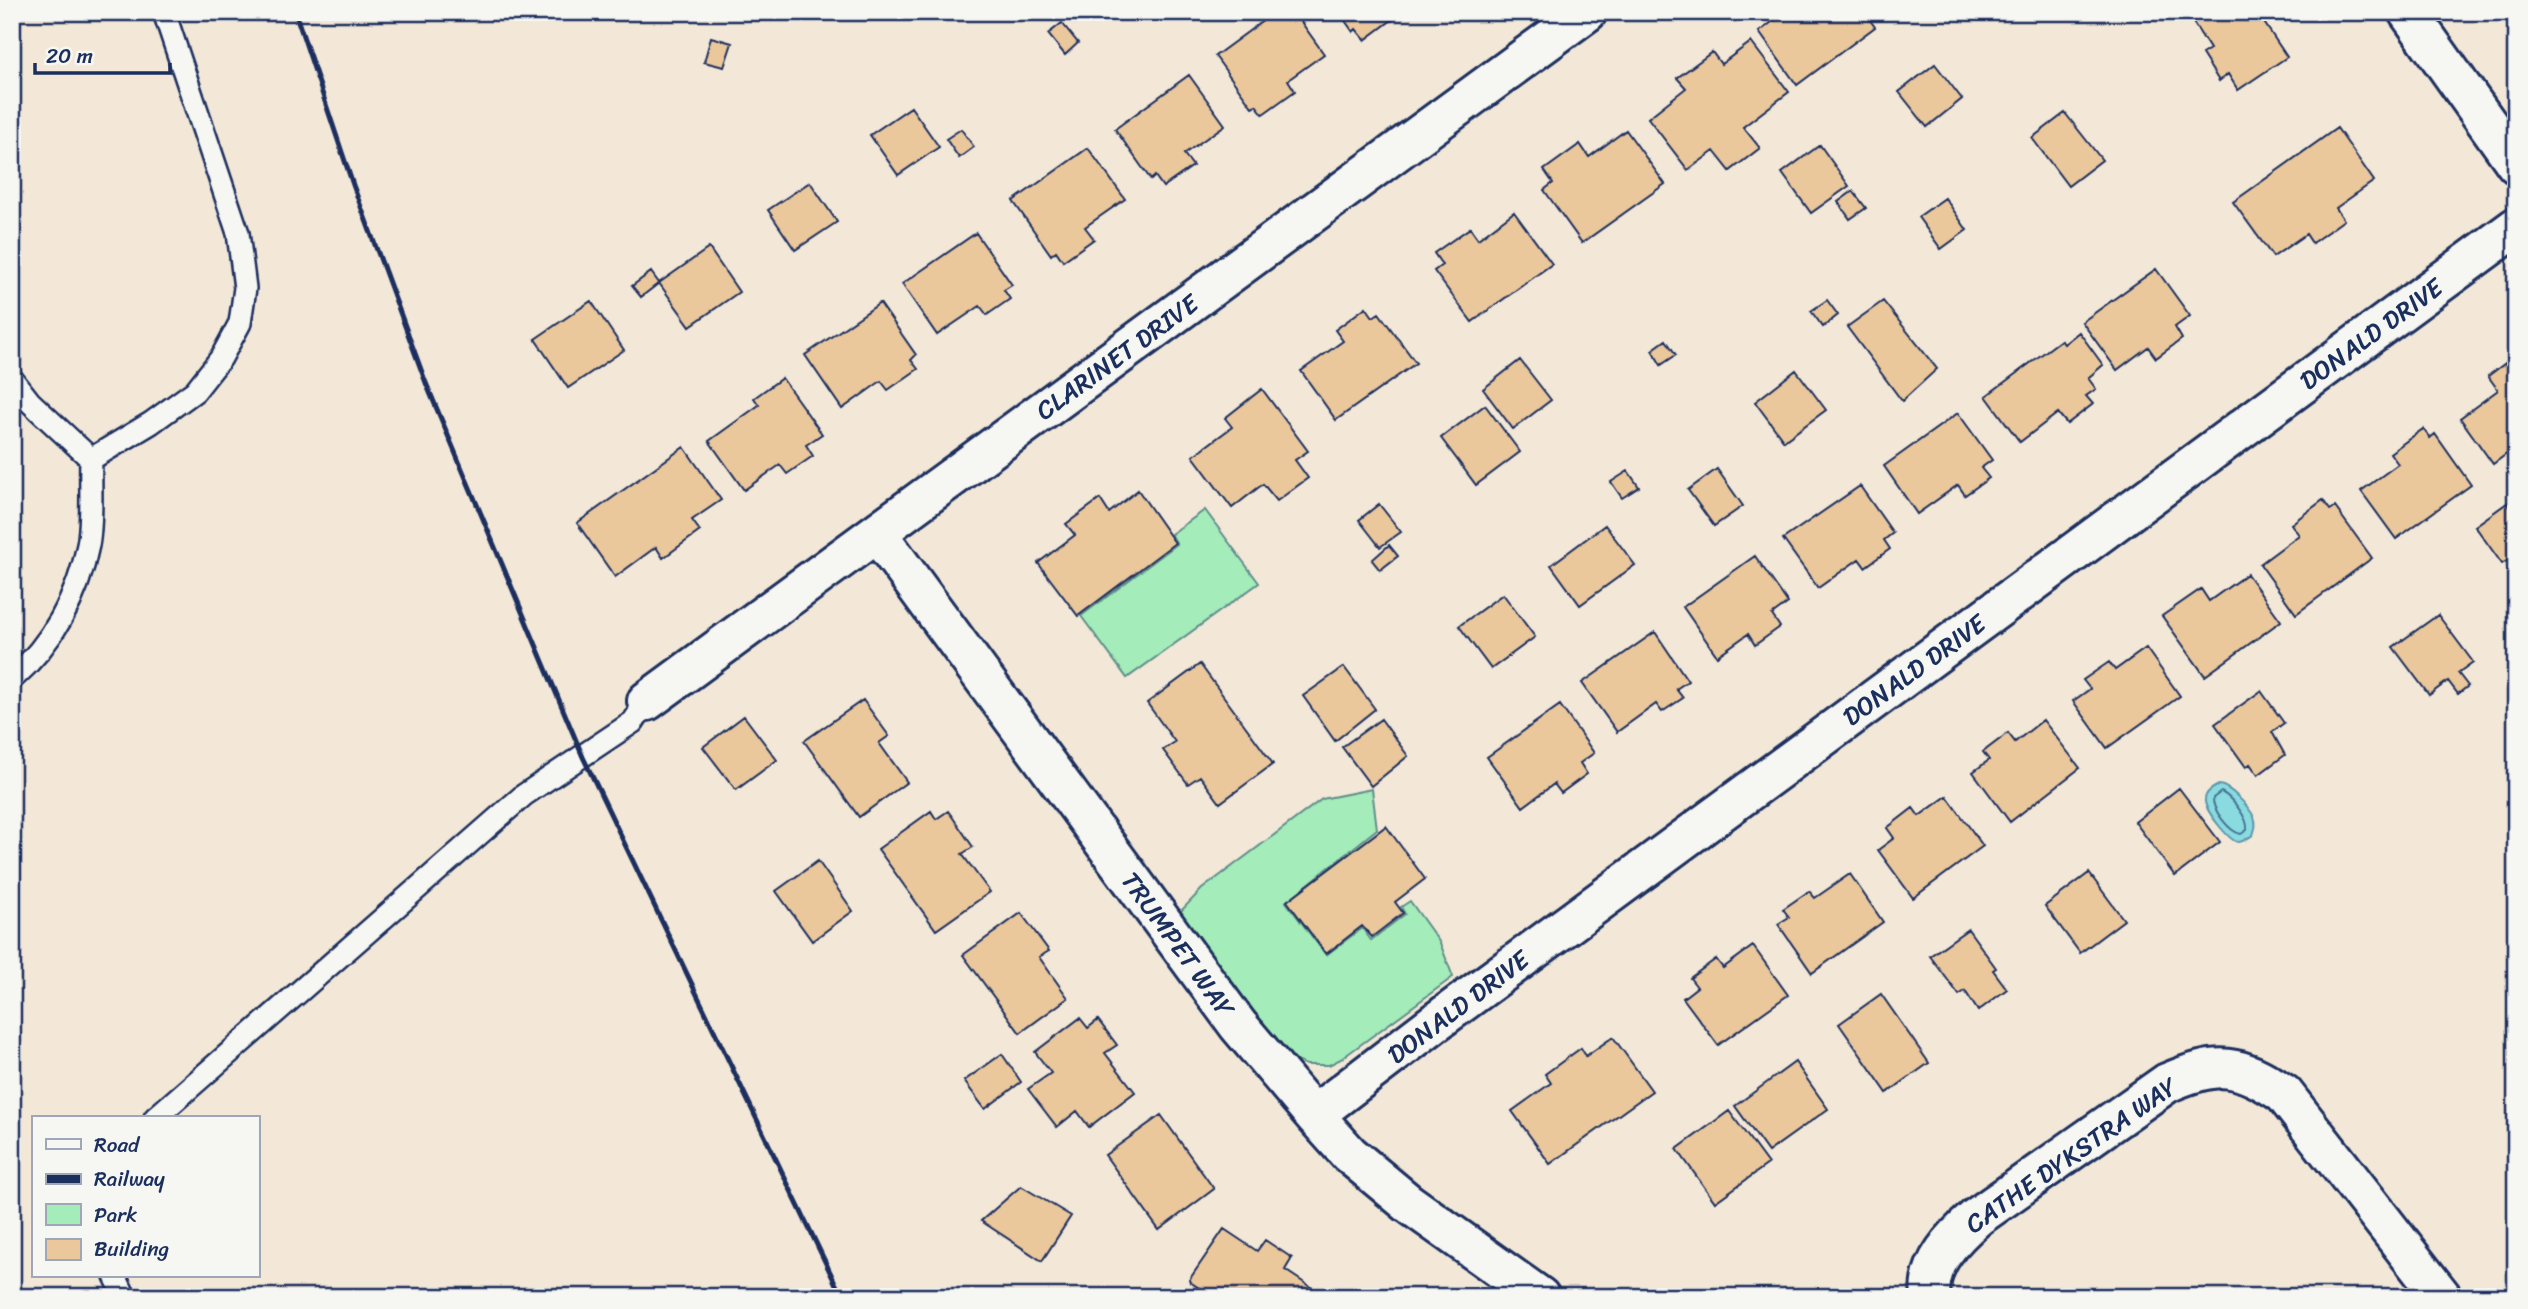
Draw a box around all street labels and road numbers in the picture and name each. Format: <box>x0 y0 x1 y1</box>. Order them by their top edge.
street label: DONALD DRIVE <box>2289 265 2454 402</box>
street label: CLARINET DRIVE <box>1025 281 1210 432</box>
street label: DONALD DRIVE <box>1832 601 1997 738</box>
street label: TRUMPET WAY <box>1109 861 1248 1028</box>
street label: DONALD DRIVE <box>1377 937 1541 1076</box>
street label: CATHE DYKSTRA WAY <box>1955 1063 2188 1246</box>

